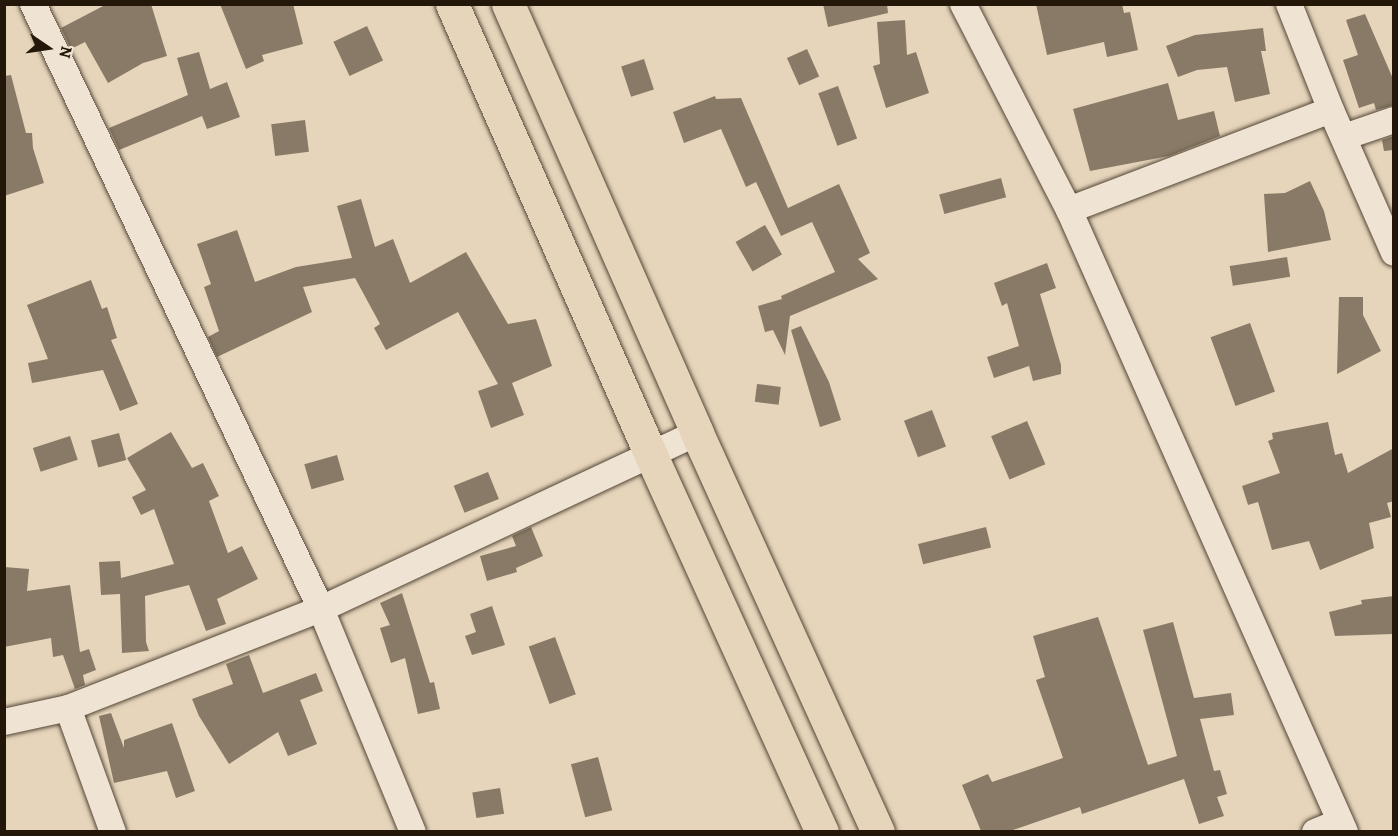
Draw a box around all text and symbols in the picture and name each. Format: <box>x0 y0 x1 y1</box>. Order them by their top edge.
north arrow <box>18 18 78 78</box>
text: N <box>54 44 78 60</box>

